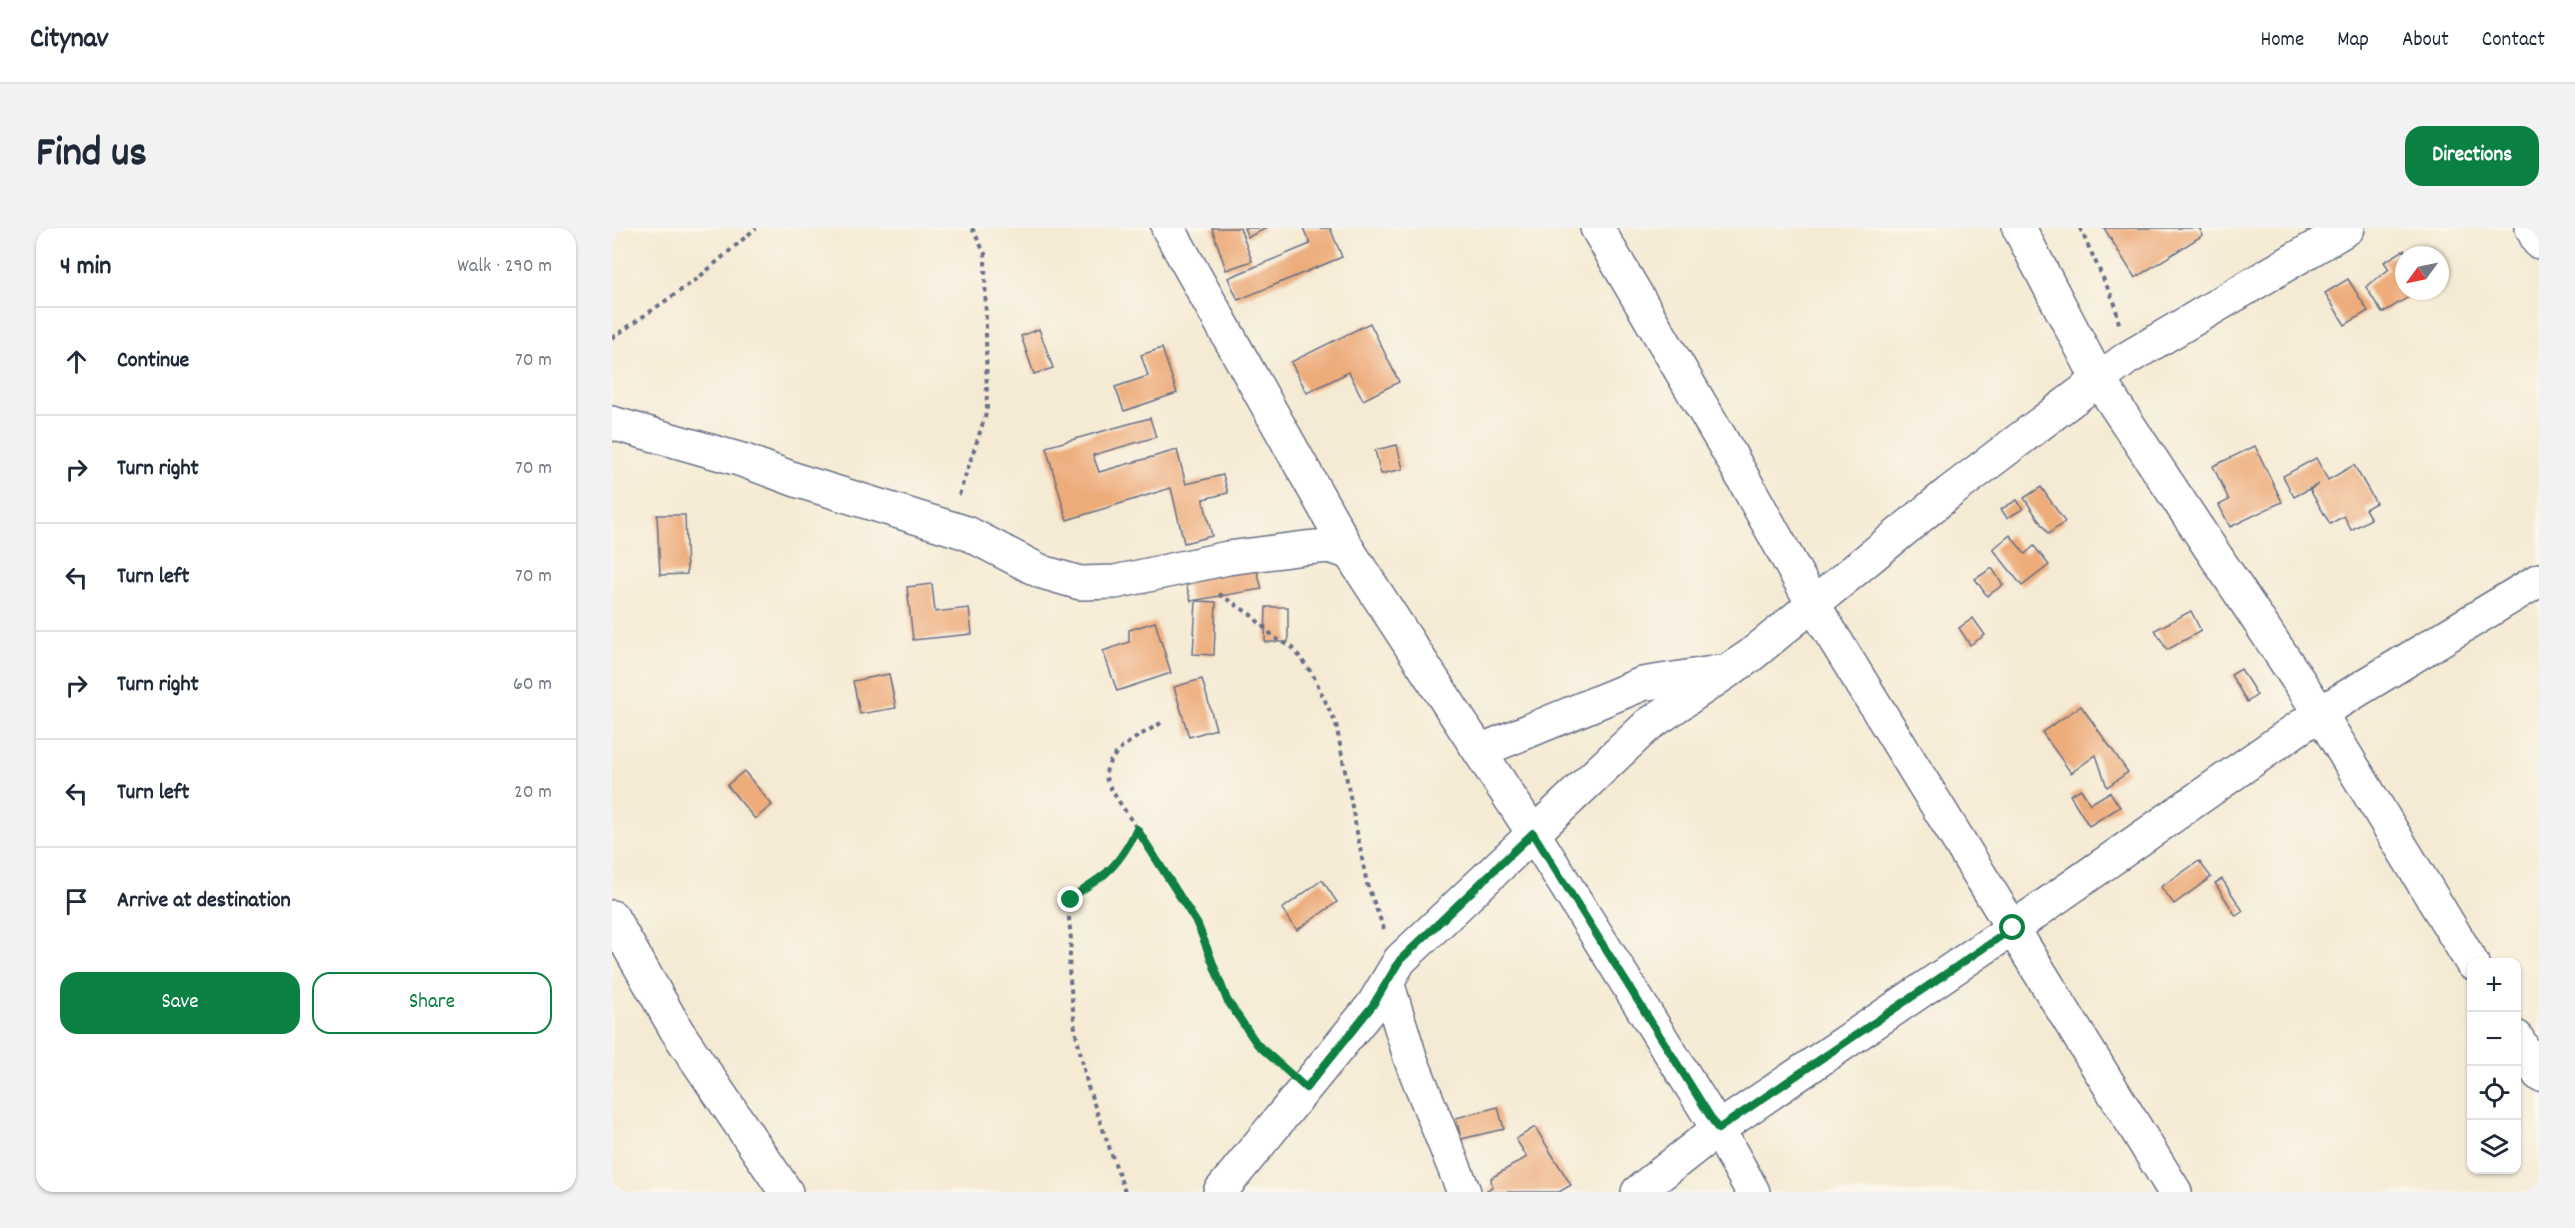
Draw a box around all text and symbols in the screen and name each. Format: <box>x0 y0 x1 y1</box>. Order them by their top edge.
text: Citynav <box>30 21 108 61</box>
text: Home <box>2260 26 2304 56</box>
text: Map <box>2337 26 2369 56</box>
text: About <box>2402 26 2449 56</box>
text: Contact <box>2482 26 2545 56</box>
text: Find us <box>36 126 147 186</box>
button: Directions <box>2405 126 2539 186</box>
north arrow <box>2395 246 2449 300</box>
text: 4 min <box>60 249 111 286</box>
text: Walk · 290 m <box>457 253 552 281</box>
icon: ahead <box>60 345 93 378</box>
text: Continue <box>117 346 189 377</box>
text: 70 m <box>515 347 552 375</box>
icon: right <box>60 453 93 486</box>
text: Turn right <box>117 454 199 485</box>
text: 70 m <box>515 455 552 483</box>
icon: left <box>60 561 93 594</box>
text: Turn left <box>117 562 189 593</box>
text: 70 m <box>515 563 552 591</box>
icon: right <box>60 669 93 702</box>
text: Turn right <box>117 670 199 701</box>
text: 60 m <box>513 671 552 699</box>
icon: left <box>60 777 93 810</box>
text: Turn left <box>117 778 189 809</box>
text: 20 m <box>514 779 552 807</box>
icon: arrive <box>60 885 93 918</box>
text: Arrive at destination <box>117 886 291 917</box>
route end <box>1057 886 1083 912</box>
route start <box>1999 914 2025 940</box>
map controls <box>2467 958 2521 1174</box>
button: + <box>2467 958 2521 1012</box>
button: Save <box>60 972 300 1034</box>
button: Share <box>312 972 552 1034</box>
button: − <box>2467 1012 2521 1066</box>
button: locate <box>2467 1066 2521 1120</box>
button: layers <box>2467 1120 2521 1174</box>

